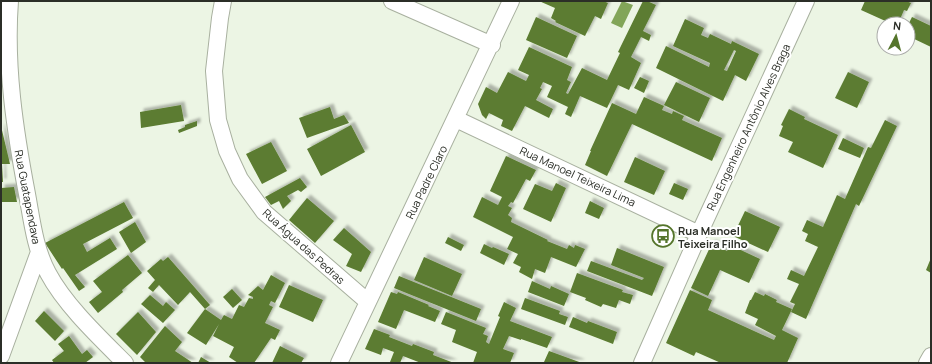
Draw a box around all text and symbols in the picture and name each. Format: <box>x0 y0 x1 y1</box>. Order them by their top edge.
north arrow <box>876 16 916 56</box>
text: N <box>892 18 902 33</box>
street label: Rua Engenheiro Antônio Alves Braga <box>703 41 793 213</box>
street label: Rua Padre Claro <box>402 142 451 221</box>
street label: Rua Manoel Teixeira Lima <box>518 143 638 209</box>
street label: Rua Guatapendava <box>12 149 44 245</box>
street label: Rua Água das Pedras <box>260 205 349 287</box>
bus stop icon: Rua Manoel Teixeira Filho <box>650 223 676 249</box>
place label: Rua Manoel Teixeira Filho <box>678 223 748 251</box>

